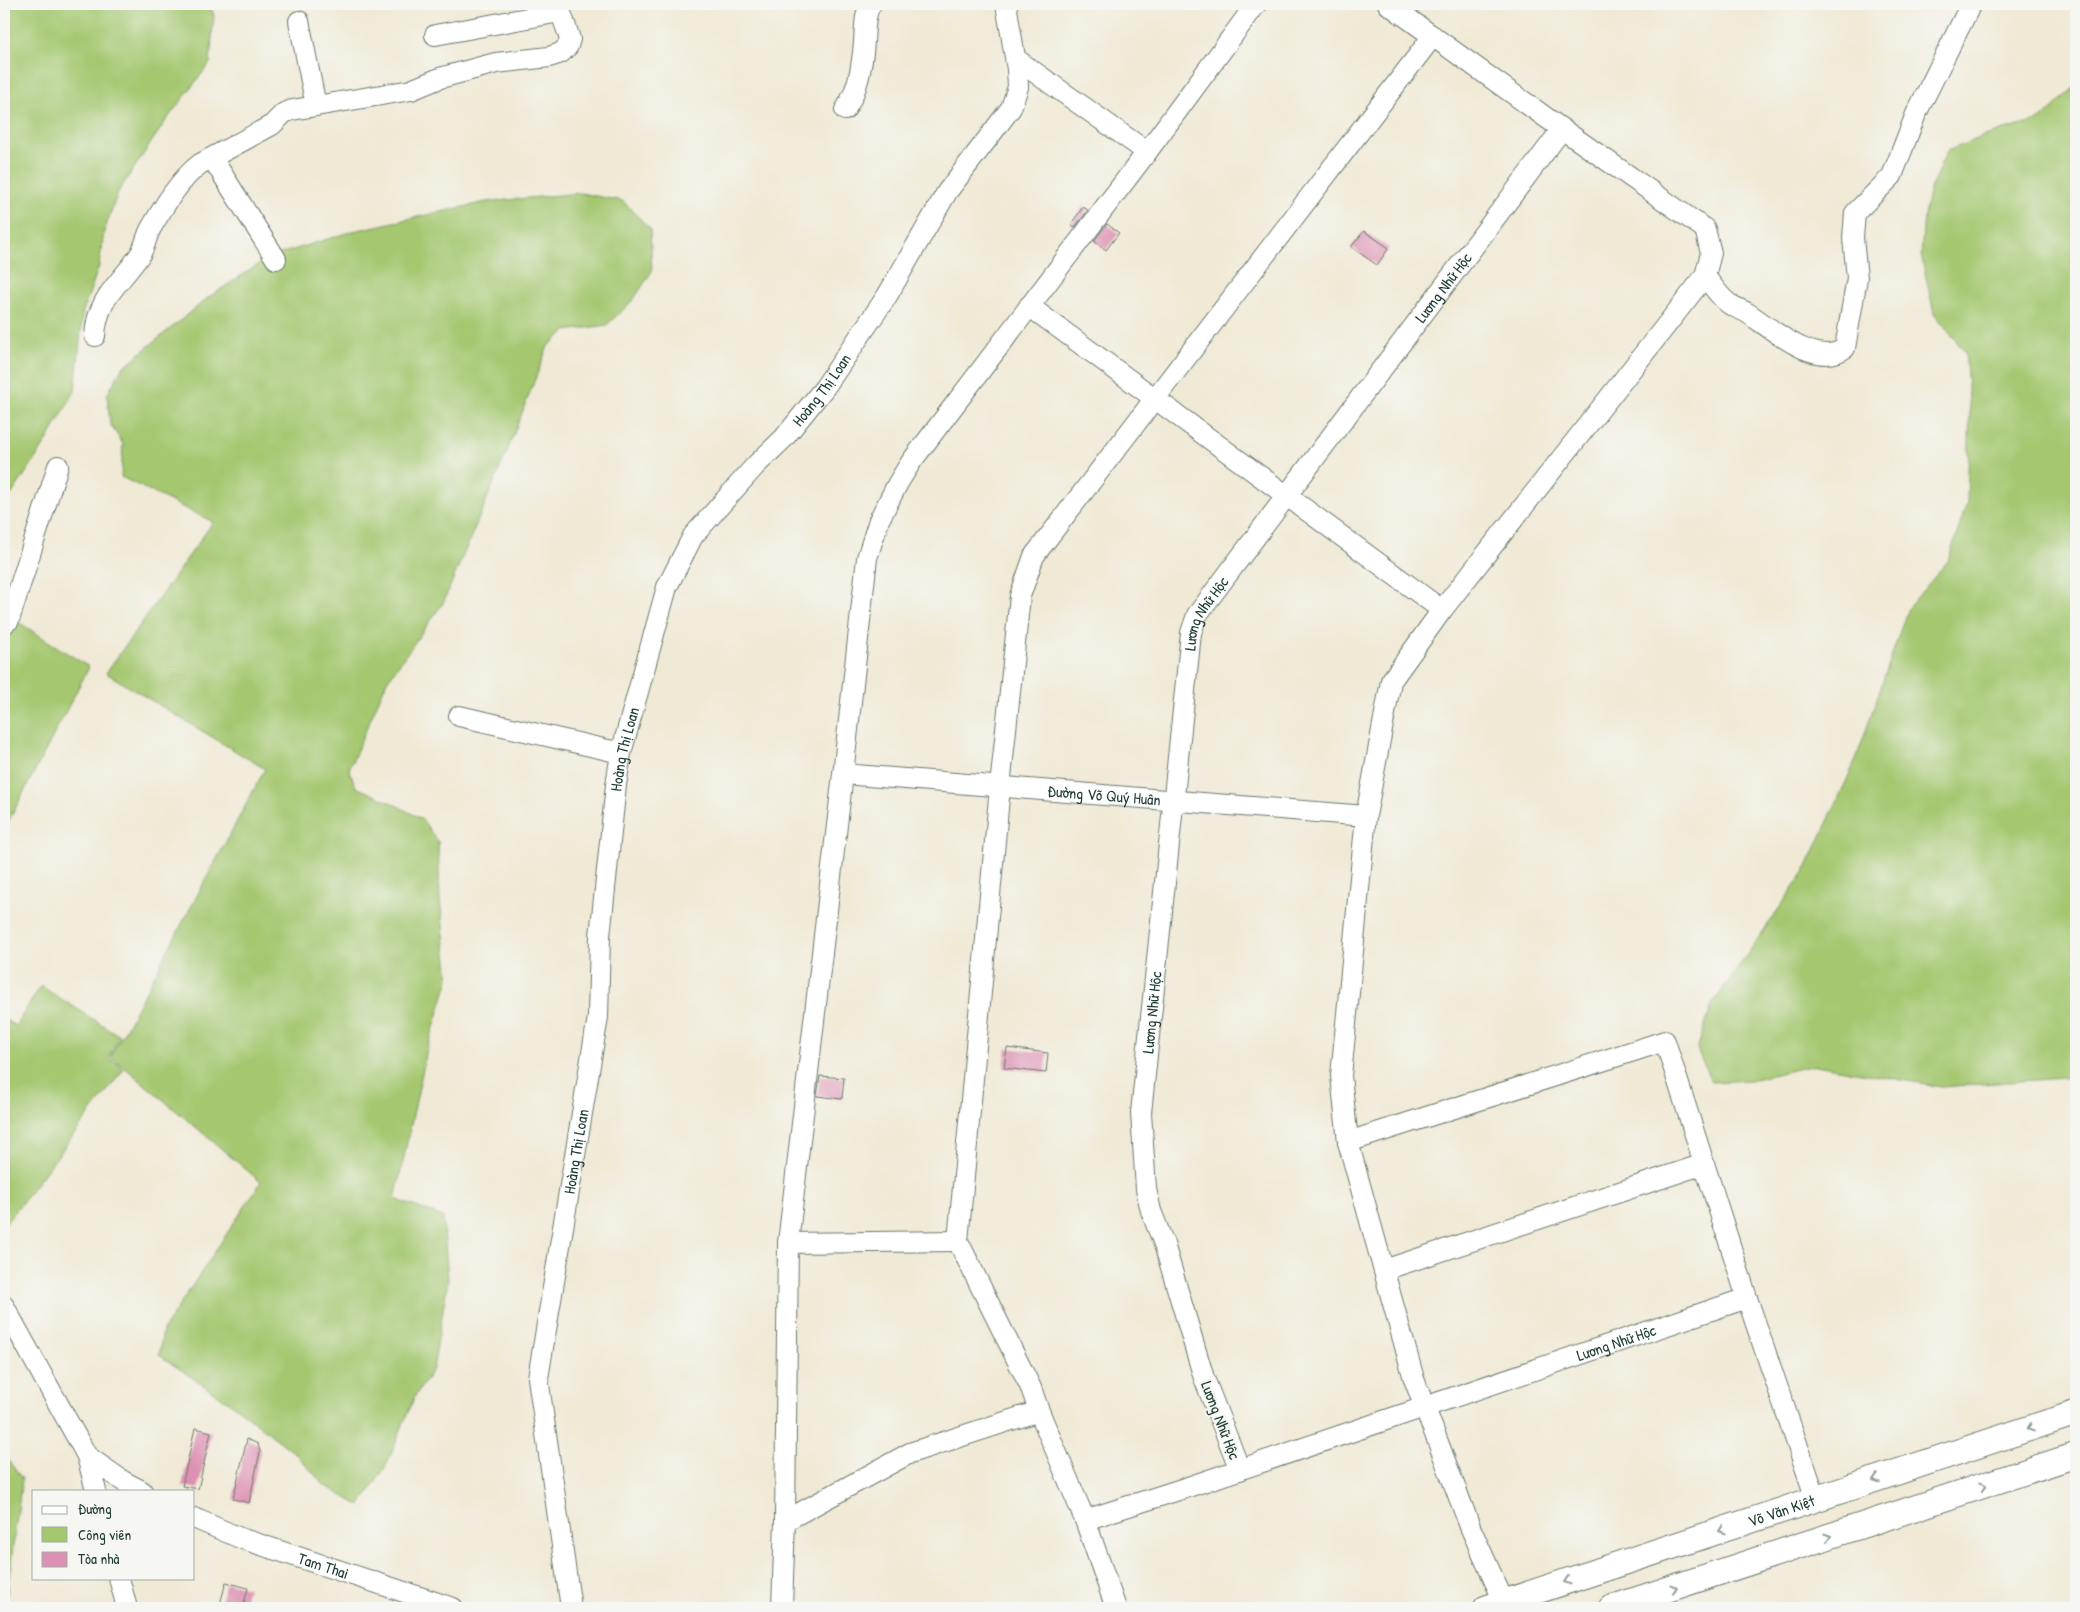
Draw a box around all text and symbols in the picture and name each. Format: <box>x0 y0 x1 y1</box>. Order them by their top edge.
street label: Lương Nhữ Hộc <box>1409 247 1477 327</box>
street label: Hoàng Thị Loan <box>787 349 856 431</box>
street label: Lương Nhữ Hộc <box>1178 571 1234 652</box>
street label: Hoàng Thị Loan <box>604 704 644 792</box>
street label: Đường Võ Quý Huân <box>1047 779 1162 810</box>
street label: Lương Nhữ Hộc <box>1136 969 1167 1054</box>
street label: Hoàng Thị Loan <box>558 1107 594 1196</box>
street label: Lương Nhữ Hộc <box>1573 1318 1659 1366</box>
street label: Lương Nhữ Hộc <box>1196 1378 1246 1463</box>
one-way arrow <box>2026 1422 2035 1432</box>
one-way arrow <box>1872 1473 1880 1483</box>
one-way arrow <box>1978 1482 1987 1492</box>
street label: Võ Văn Kiệt <box>1745 1489 1818 1532</box>
legend <box>32 1490 195 1580</box>
text: Đường <box>78 1498 112 1519</box>
text: Công viên <box>78 1524 132 1545</box>
one-way arrow <box>1718 1525 1726 1535</box>
one-way arrow <box>1824 1533 1832 1543</box>
street label: Tam Thai <box>295 1547 352 1584</box>
text: Tòa nhà <box>78 1548 119 1569</box>
one-way arrow <box>1564 1576 1572 1586</box>
one-way arrow <box>1669 1583 1678 1593</box>

